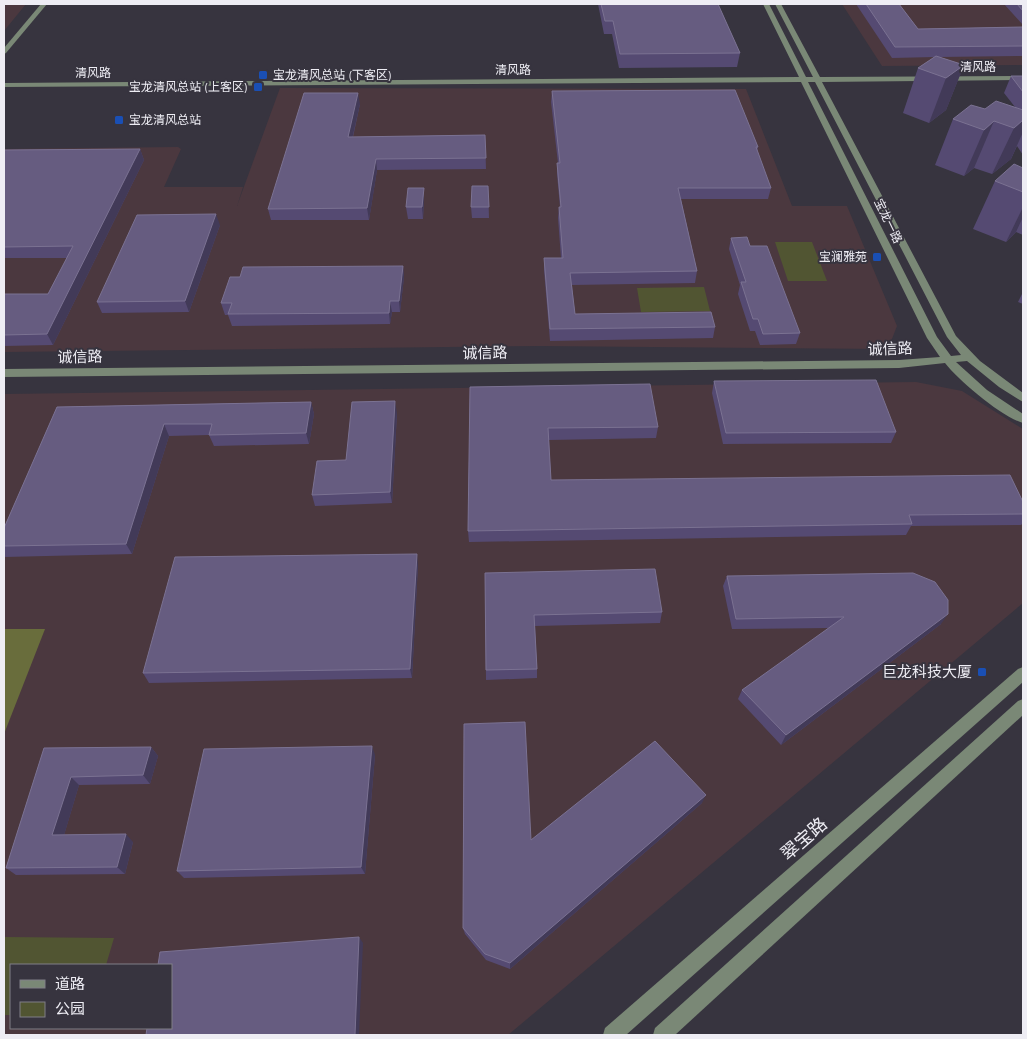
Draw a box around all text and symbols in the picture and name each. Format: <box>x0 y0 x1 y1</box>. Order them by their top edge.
street label: 清风路 <box>960 59 996 74</box>
street label: 清风路 <box>495 62 531 77</box>
street label: 清风路 <box>75 65 111 80</box>
place label: 宝龙清风总站 (下客区) <box>273 67 392 82</box>
marker: 宝龙清风总站 (下客区) <box>257 69 269 81</box>
place label: 宝龙清风总站 (上客区) <box>129 79 248 94</box>
marker: 宝龙清风总站 (上客区) <box>252 81 264 93</box>
place label: 宝龙清风总站 <box>129 112 201 127</box>
marker: 宝龙清风总站 <box>113 114 125 126</box>
street label: 宝龙一路 <box>871 196 906 246</box>
place label: 宝澜雅苑 <box>819 249 867 264</box>
marker: 宝澜雅苑 <box>871 251 883 263</box>
street label: 诚信路 <box>867 338 913 359</box>
street label: 诚信路 <box>462 343 508 362</box>
street label: 诚信路 <box>57 347 103 366</box>
place label: 巨龙科技大厦 <box>882 662 972 681</box>
marker: 巨龙科技大厦 <box>976 666 988 678</box>
street label: 翠宝路 <box>776 813 832 865</box>
legend <box>10 964 172 1029</box>
text: 道路 <box>55 974 85 993</box>
text: 公园 <box>55 999 85 1018</box>

